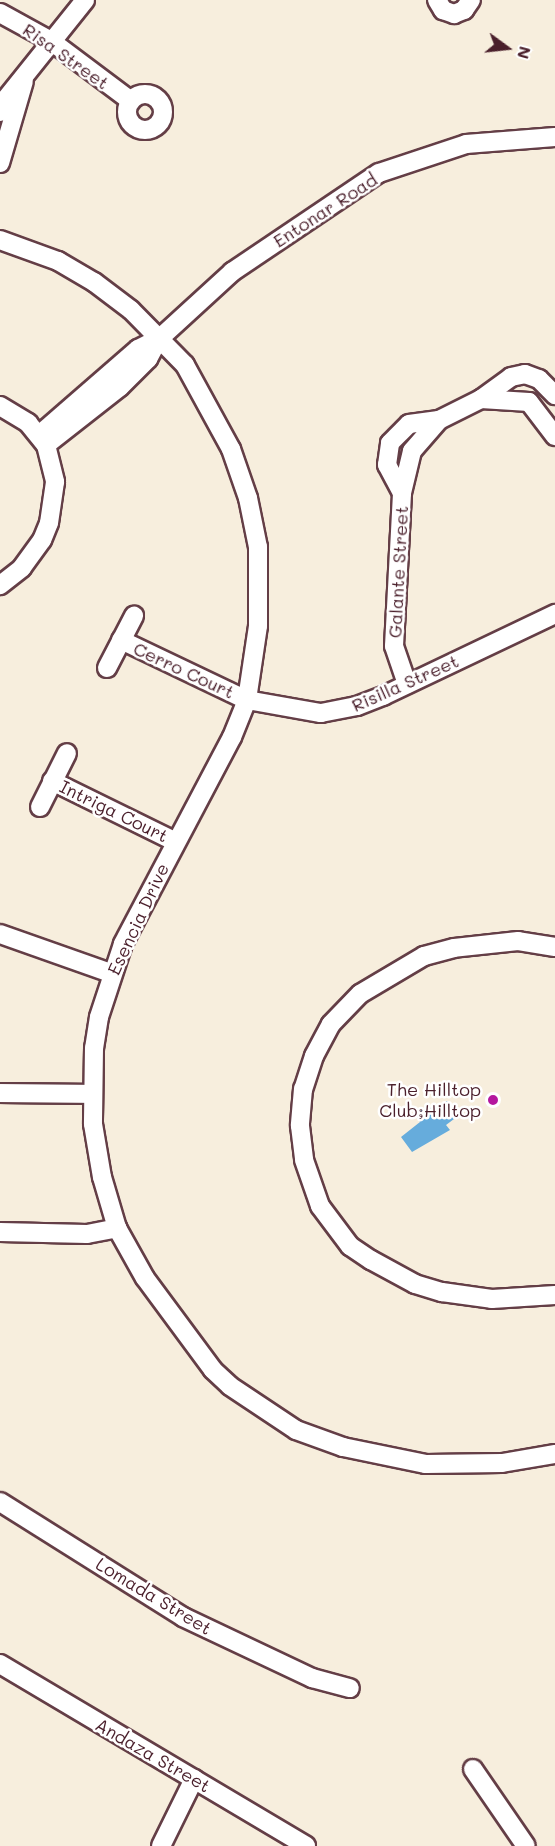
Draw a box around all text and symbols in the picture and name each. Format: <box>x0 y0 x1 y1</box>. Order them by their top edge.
street label: Risa Street <box>19 18 113 94</box>
north arrow <box>477 18 537 78</box>
text: N <box>513 44 537 61</box>
street label: Entonar Road <box>269 168 381 252</box>
street label: Galante Street <box>384 505 412 639</box>
street label: Cerro Court <box>130 637 238 703</box>
street label: Risilla Street <box>348 650 462 716</box>
street label: Intriga Court <box>56 775 172 847</box>
street label: Esencia Drive <box>103 860 173 978</box>
place label: The Hilltop Club;Hilltop <box>379 1079 481 1122</box>
marker: The Hilltop Club;Hilltop <box>486 1093 500 1107</box>
street label: Lomada Street <box>92 1553 216 1639</box>
street label: Andaza Street <box>92 1713 214 1797</box>

